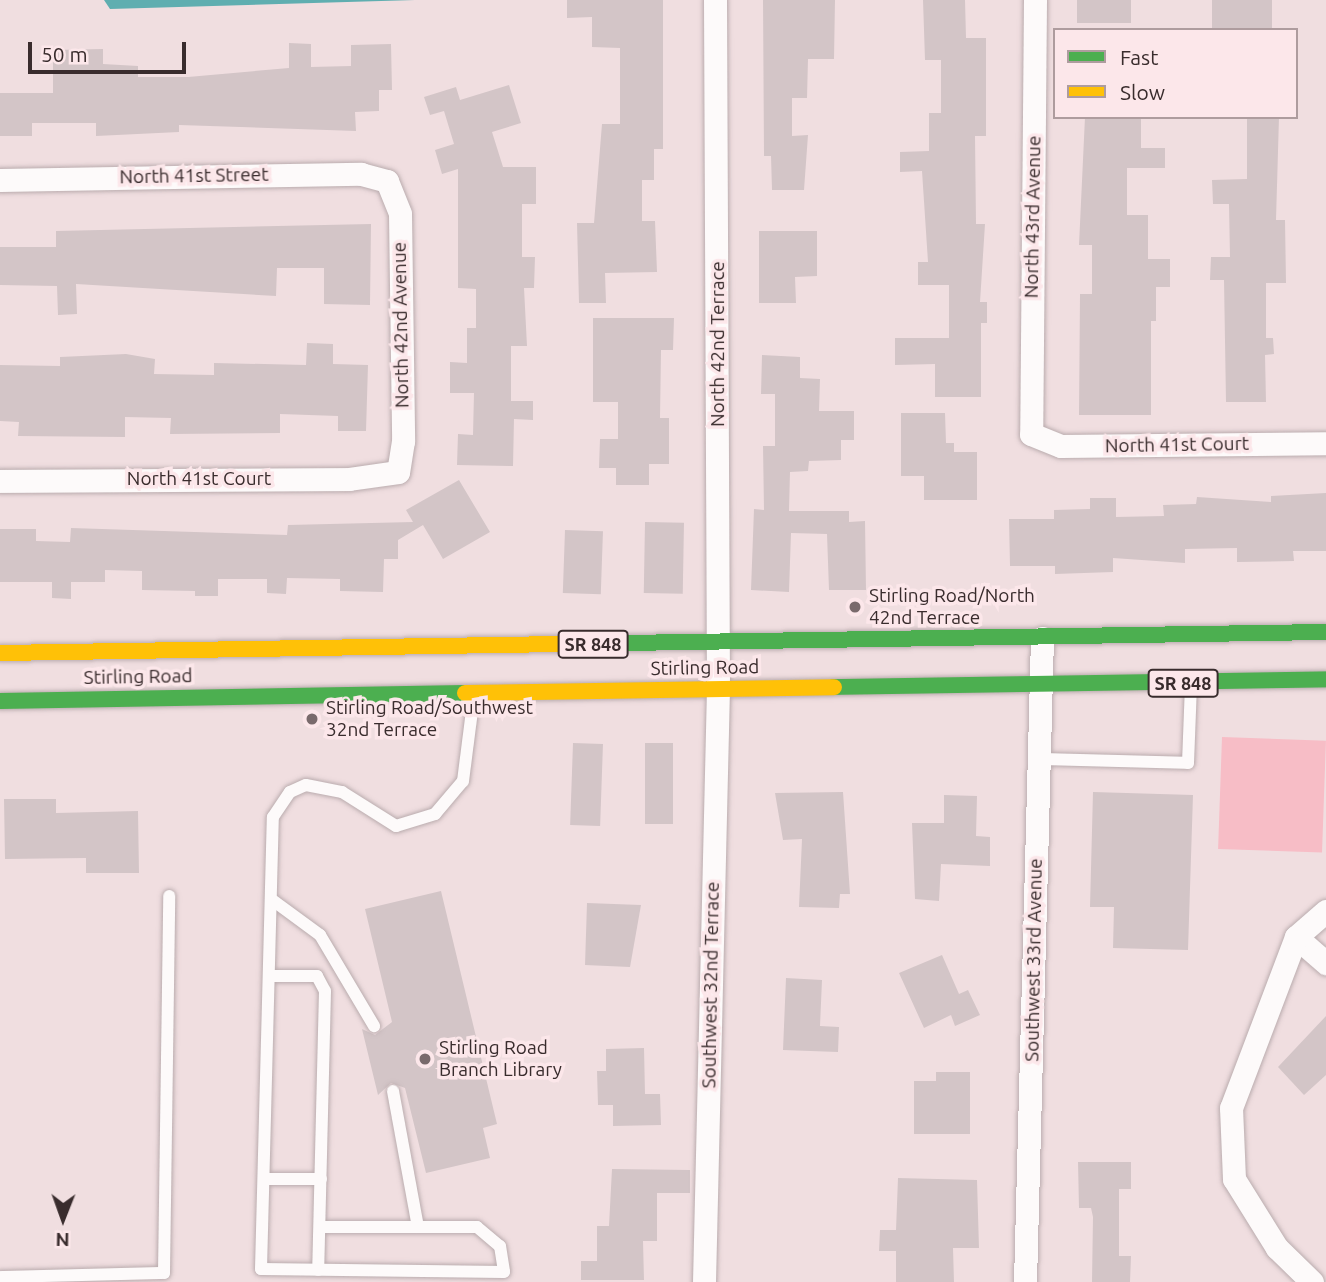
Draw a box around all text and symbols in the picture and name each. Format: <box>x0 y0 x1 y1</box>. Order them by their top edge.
scale bar <box>32 28 189 72</box>
legend <box>1053 28 1298 119</box>
text: 50 m <box>41 42 88 66</box>
text: Fast <box>1120 45 1158 69</box>
text: Slow <box>1120 80 1165 104</box>
street label: North 43rd Avenue <box>1020 135 1046 299</box>
street label: North 41st Street <box>119 163 269 189</box>
street label: North 42nd Avenue <box>388 242 414 408</box>
street label: North 42nd Terrace <box>707 261 729 427</box>
street label: North 41st Court <box>1105 432 1249 458</box>
street label: North 41st Court <box>127 468 271 490</box>
place label: Stirling Road/North 42nd Terrace <box>869 585 1035 629</box>
marker: Stirling Road/North 42nd Terrace <box>847 599 863 615</box>
road number: SR 848 <box>556 630 630 658</box>
street label: Stirling Road <box>650 656 760 680</box>
street label: Stirling Road <box>83 665 193 689</box>
road number: SR 848 <box>1146 668 1220 698</box>
place label: Stirling Road/Southwest 32nd Terrace <box>326 697 533 741</box>
marker: Stirling Road/Southwest 32nd Terrace <box>304 711 320 727</box>
street label: Southwest 33rd Avenue <box>1021 858 1047 1062</box>
street label: Southwest 32nd Terrace <box>698 881 724 1089</box>
place label: Stirling Road Branch Library <box>439 1037 562 1081</box>
marker: Stirling Road Branch Library <box>417 1051 433 1067</box>
north arrow <box>28 1184 98 1254</box>
text: N <box>55 1229 70 1251</box>

